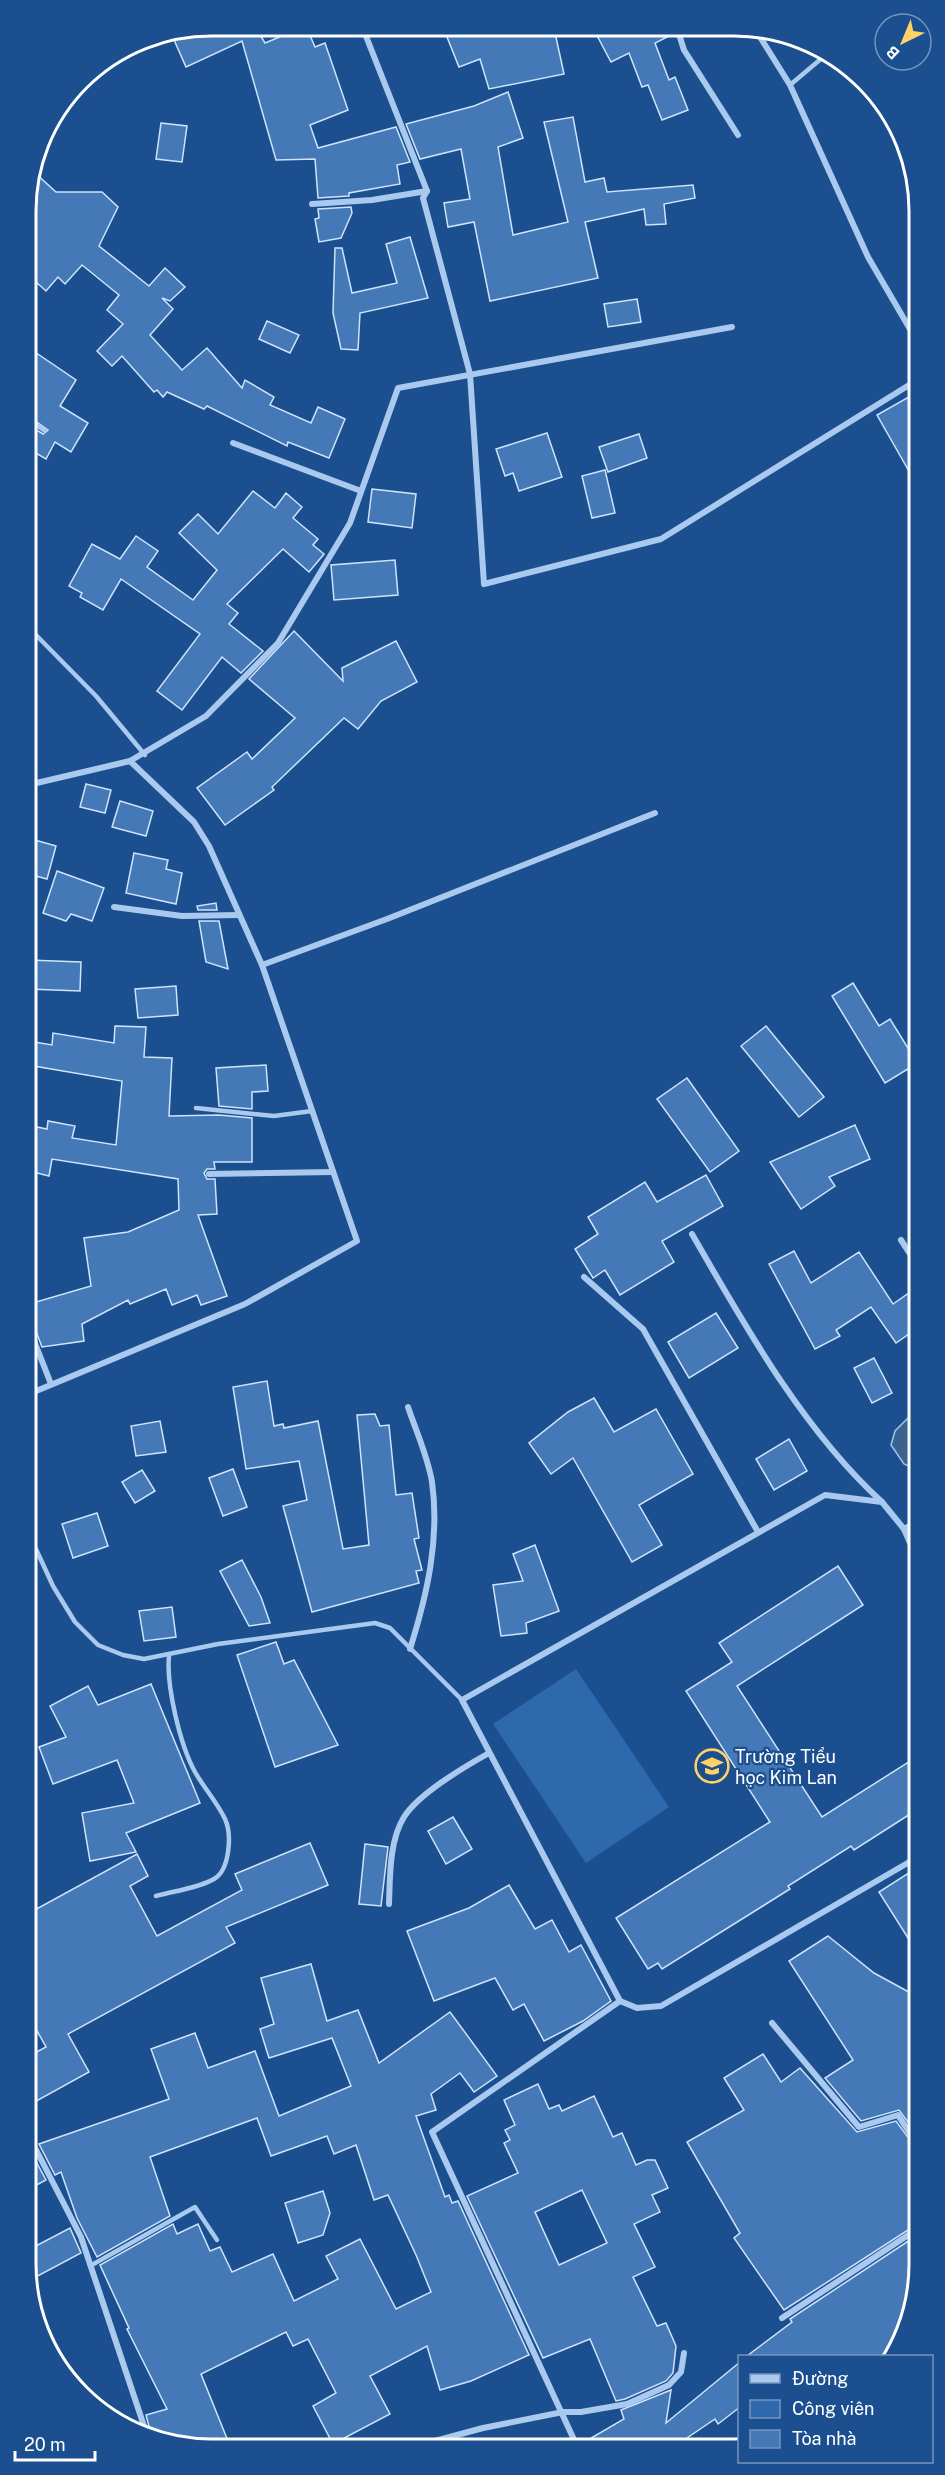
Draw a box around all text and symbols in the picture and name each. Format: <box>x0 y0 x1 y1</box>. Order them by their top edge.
north arrow <box>873 12 933 72</box>
text: B <box>883 42 904 63</box>
place label: Trường Tiểu học Kim Lan <box>735 1746 837 1788</box>
school or university icon: Trường Tiểu học Kim Lan <box>694 1748 730 1784</box>
legend <box>738 2355 933 2463</box>
text: Đường <box>792 2368 849 2389</box>
text: Công viên <box>792 2398 875 2419</box>
scale bar <box>15 2424 94 2462</box>
text: Tòa nhà <box>792 2428 857 2449</box>
text: 20 m <box>24 2434 66 2455</box>

